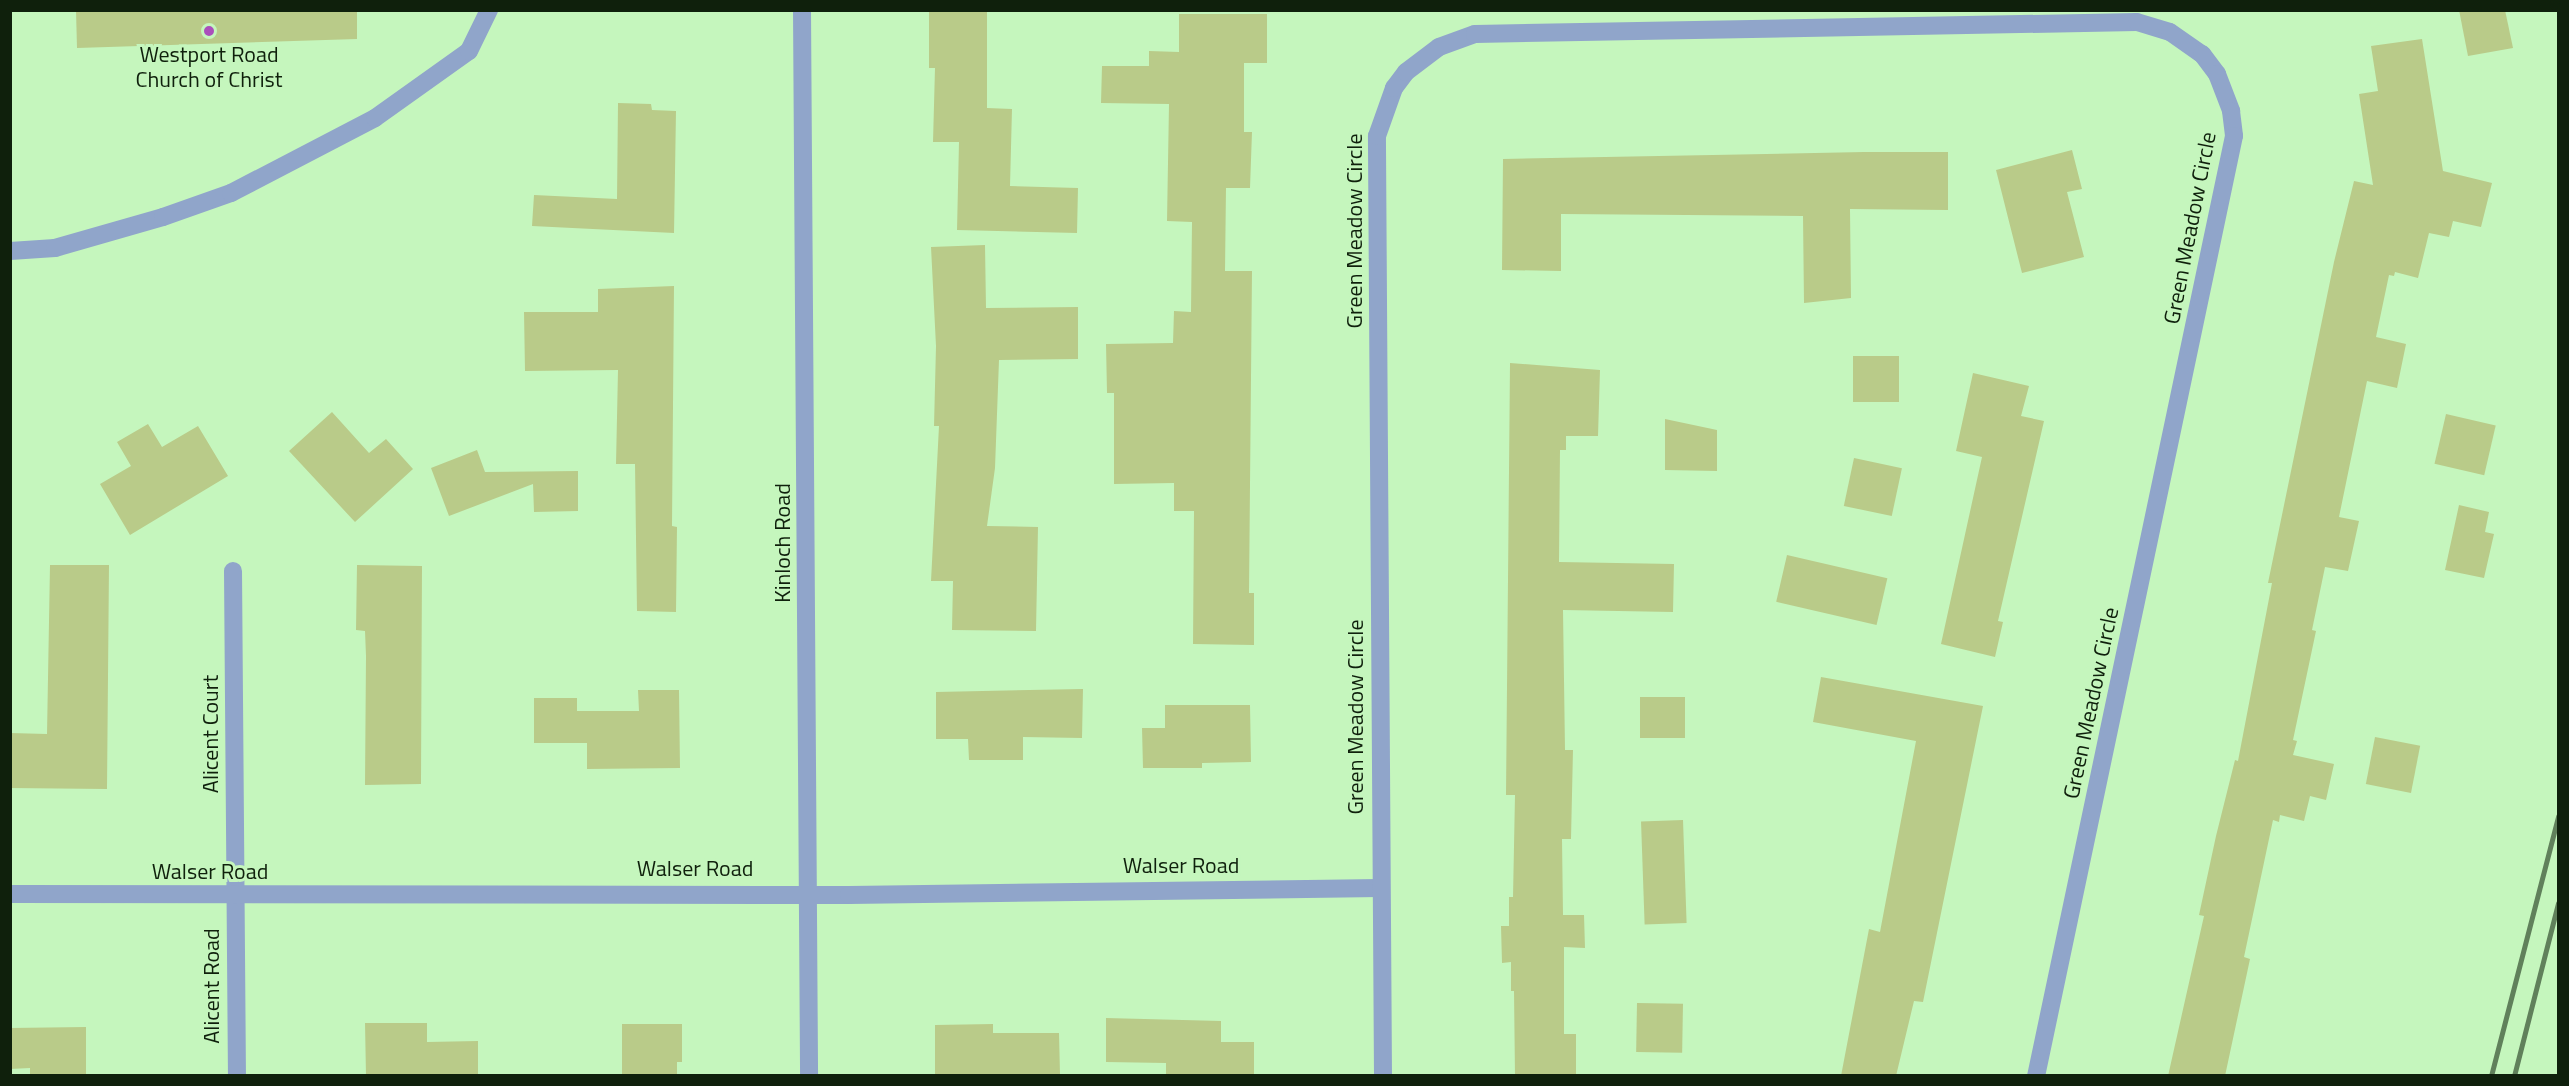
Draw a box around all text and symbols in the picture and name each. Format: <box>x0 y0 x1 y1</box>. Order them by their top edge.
marker: Westport Road Church of Christ <box>202 24 216 38</box>
place label: Westport Road Church of Christ <box>135 41 283 92</box>
street label: Green Meadow Circle <box>2158 130 2222 326</box>
street label: Green Meadow Circle <box>1342 133 1368 329</box>
street label: Kinloch Road <box>770 483 796 603</box>
street label: Green Meadow Circle <box>2058 605 2124 801</box>
street label: Green Meadow Circle <box>1343 619 1369 815</box>
street label: Alicent Court <box>198 675 224 793</box>
street label: Walser Road <box>1123 853 1239 879</box>
street label: Walser Road <box>637 856 753 882</box>
street label: Walser Road <box>152 859 268 885</box>
street label: Alicent Road <box>199 928 225 1044</box>

